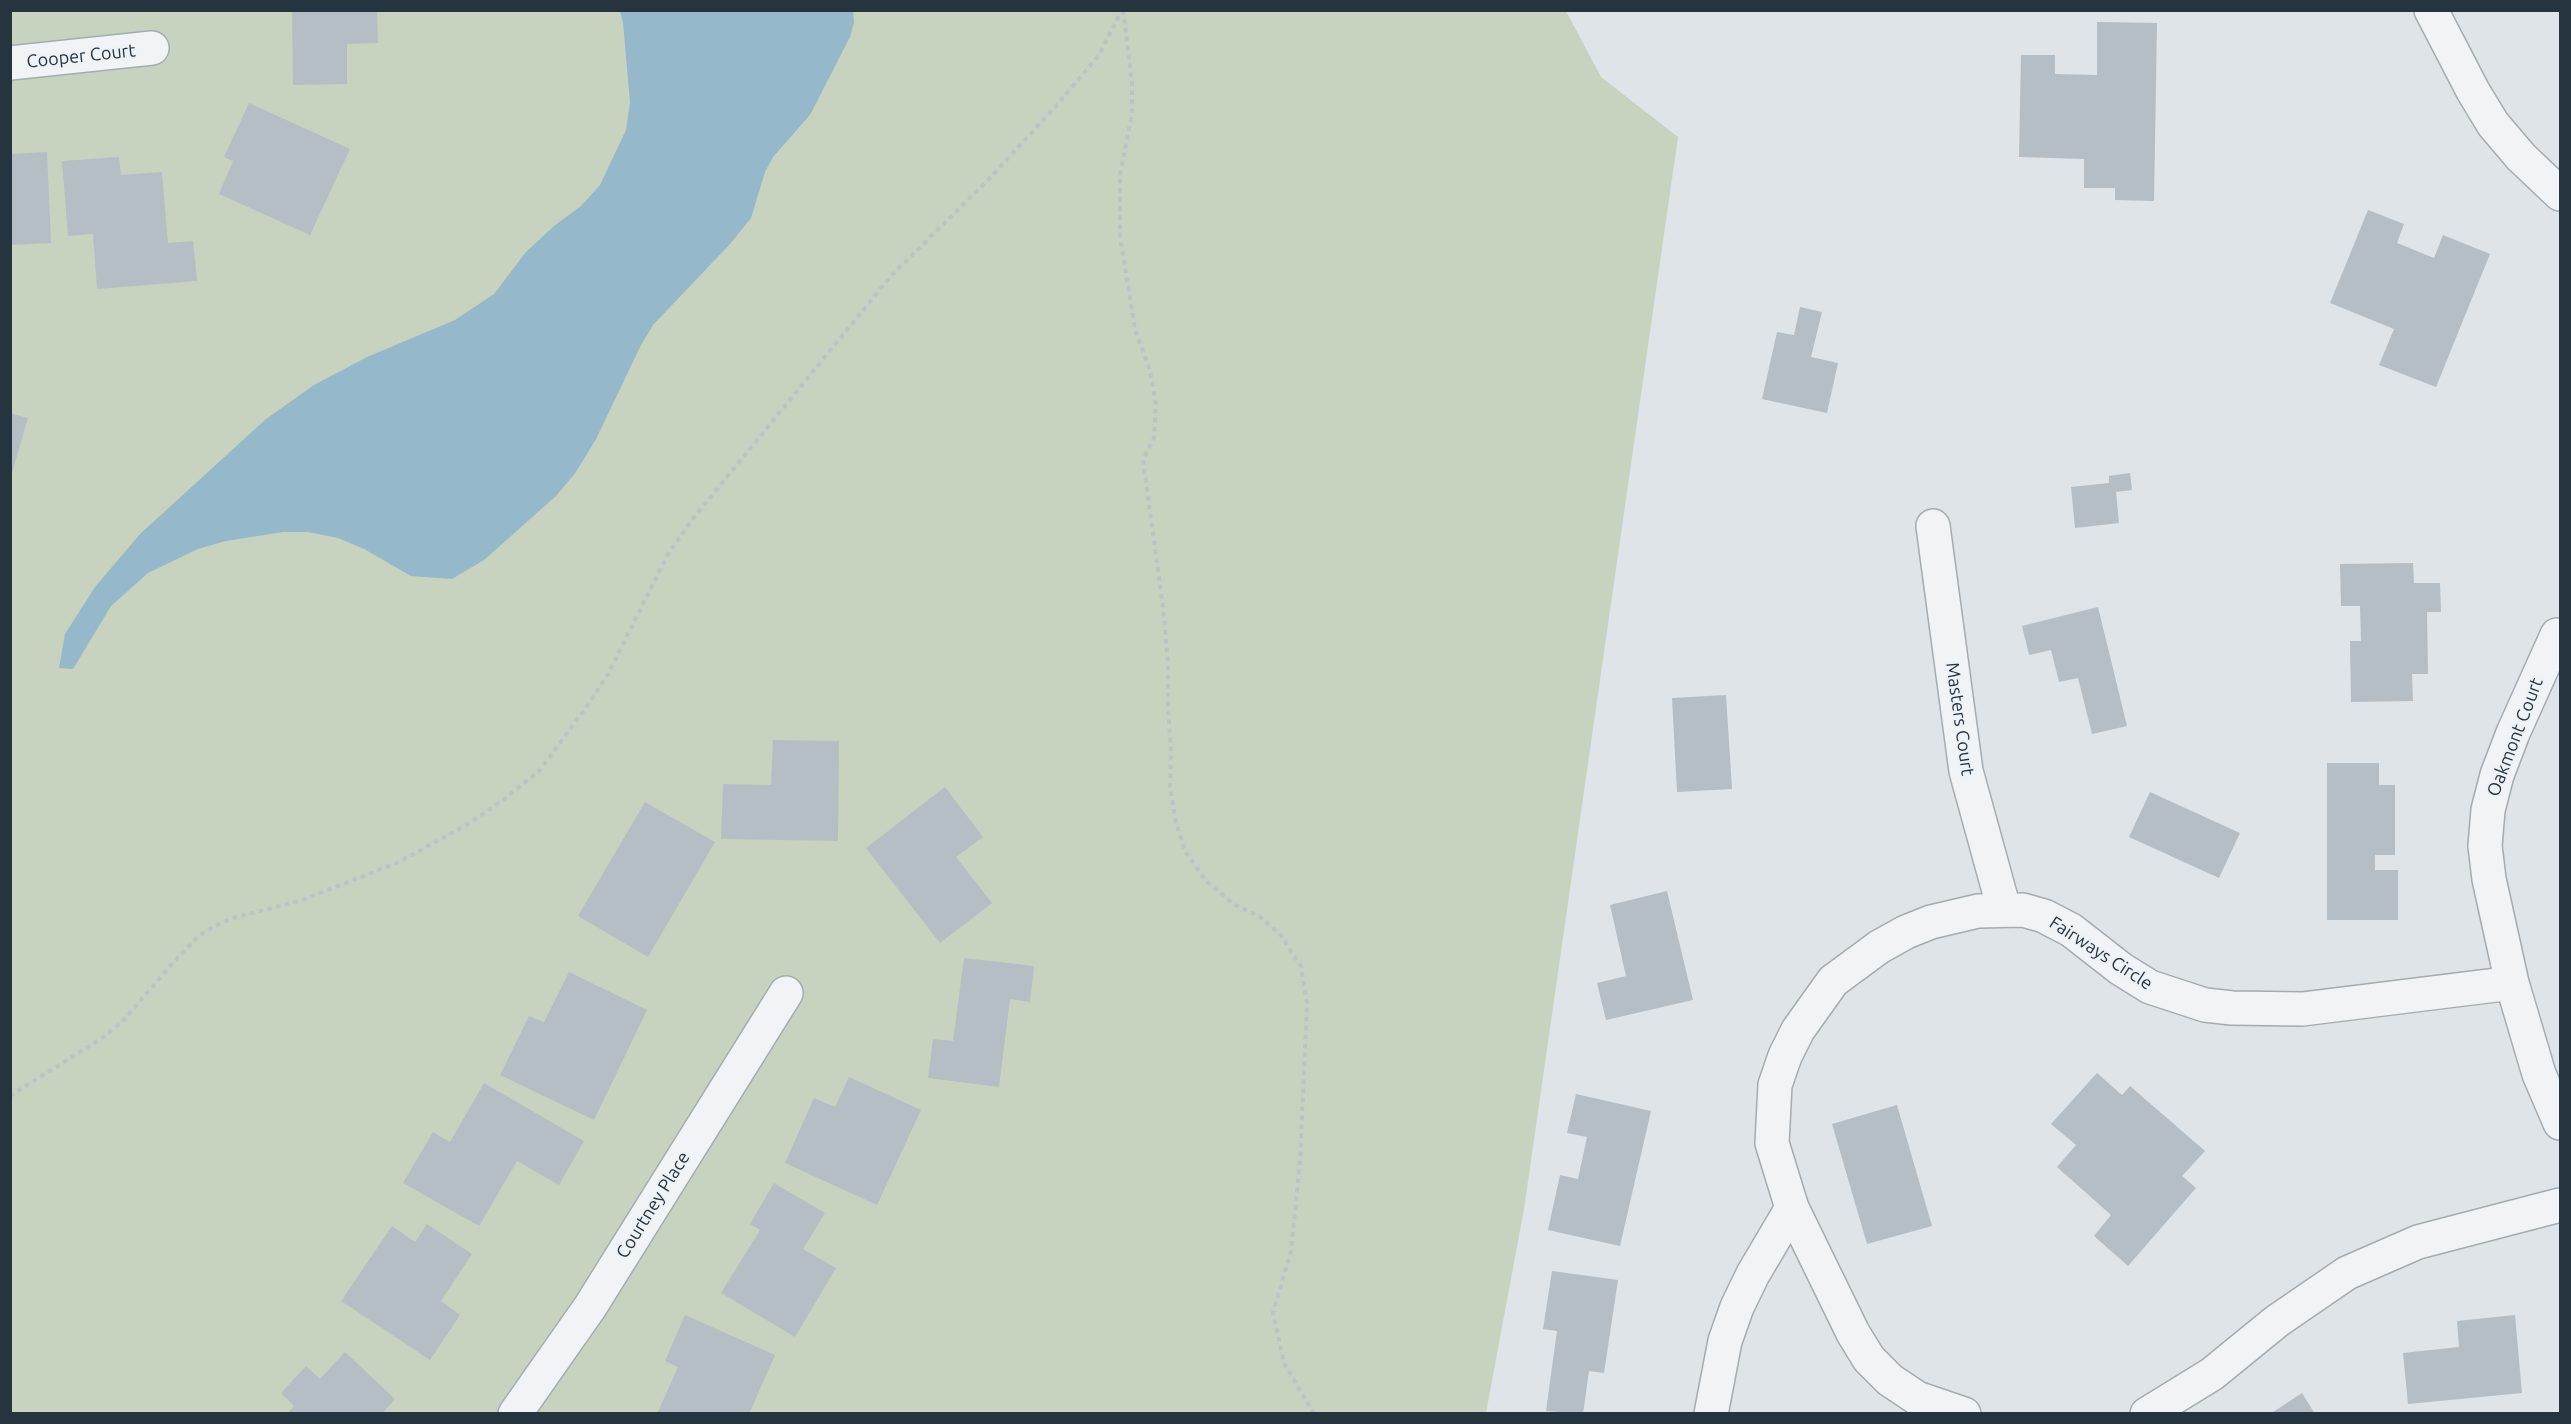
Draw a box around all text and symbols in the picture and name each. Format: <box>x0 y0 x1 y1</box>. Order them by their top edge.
street label: Cooper Court <box>26 40 136 72</box>
street label: Masters Court <box>1941 661 1979 777</box>
street label: Oakmont Court <box>2482 675 2548 799</box>
street label: Fairways Circle <box>2045 912 2157 994</box>
street label: Courtney Place <box>612 1148 694 1262</box>

